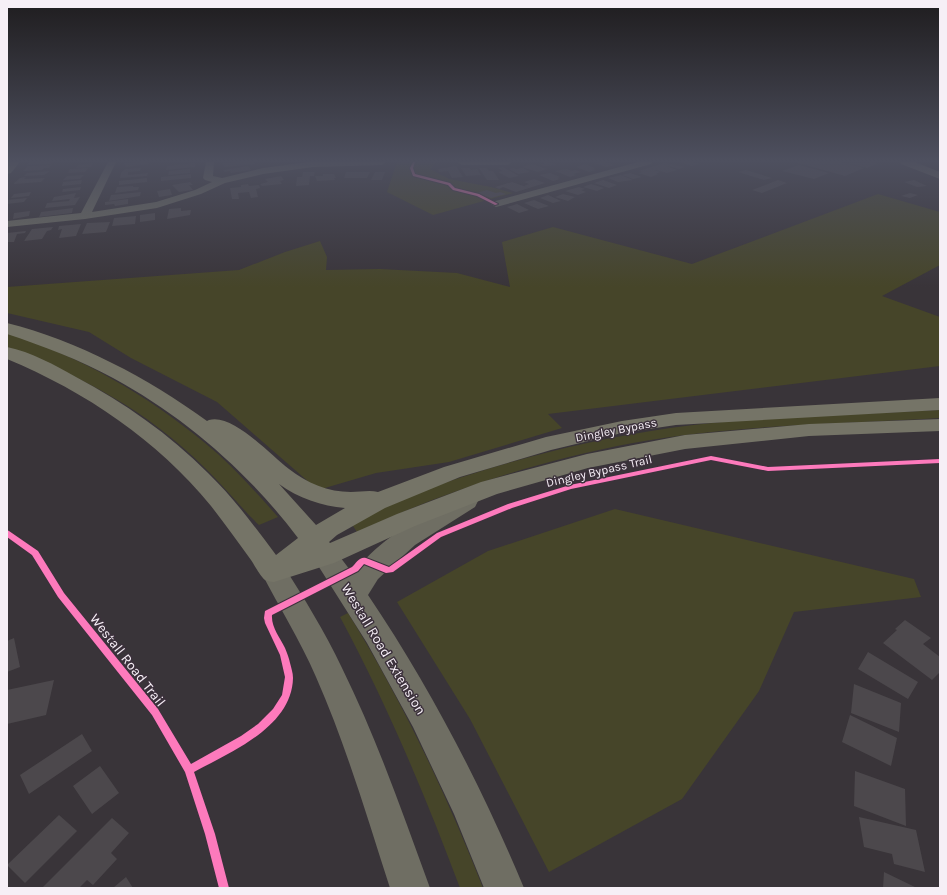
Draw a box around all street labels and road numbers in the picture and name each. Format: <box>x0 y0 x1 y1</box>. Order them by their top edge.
street label: Dingley Bypass <box>574 415 658 445</box>
street label: Dingley Bypass Trail <box>545 452 653 490</box>
street label: Westall Road Extension <box>338 581 429 718</box>
street label: Westall Road Trail <box>86 610 169 710</box>

